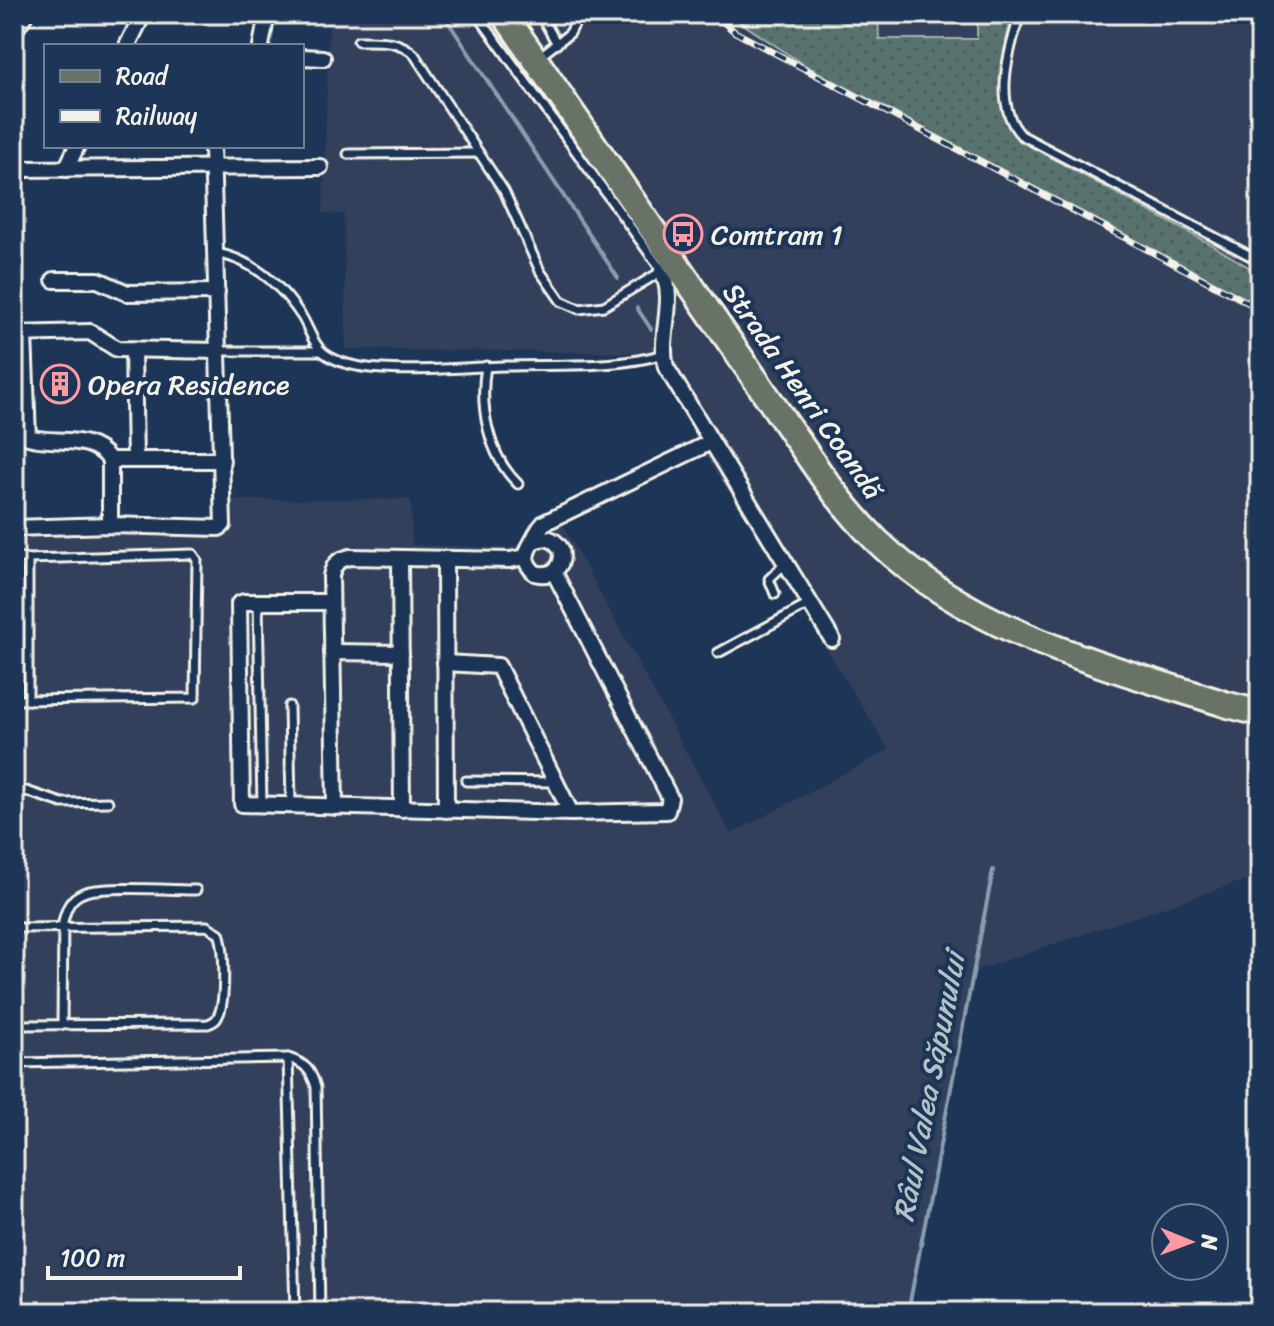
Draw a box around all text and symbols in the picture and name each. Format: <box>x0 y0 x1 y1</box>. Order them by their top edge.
legend <box>44 44 304 148</box>
text: Road <box>116 55 170 97</box>
text: Railway <box>116 95 198 137</box>
place label: Comtram 1 <box>711 210 843 259</box>
bus stop icon: Comtram 1 <box>662 213 704 255</box>
street label: Strada Henri Coandă <box>709 272 897 511</box>
place label: Opera Residence <box>88 360 290 409</box>
building icon: Opera Residence <box>39 363 81 405</box>
water label: Râul Valea Săpunului <box>876 942 983 1226</box>
north arrow <box>1150 1202 1230 1282</box>
scale bar <box>48 1230 240 1280</box>
text: N <box>1190 1233 1229 1251</box>
text: 100 m <box>60 1237 125 1279</box>

